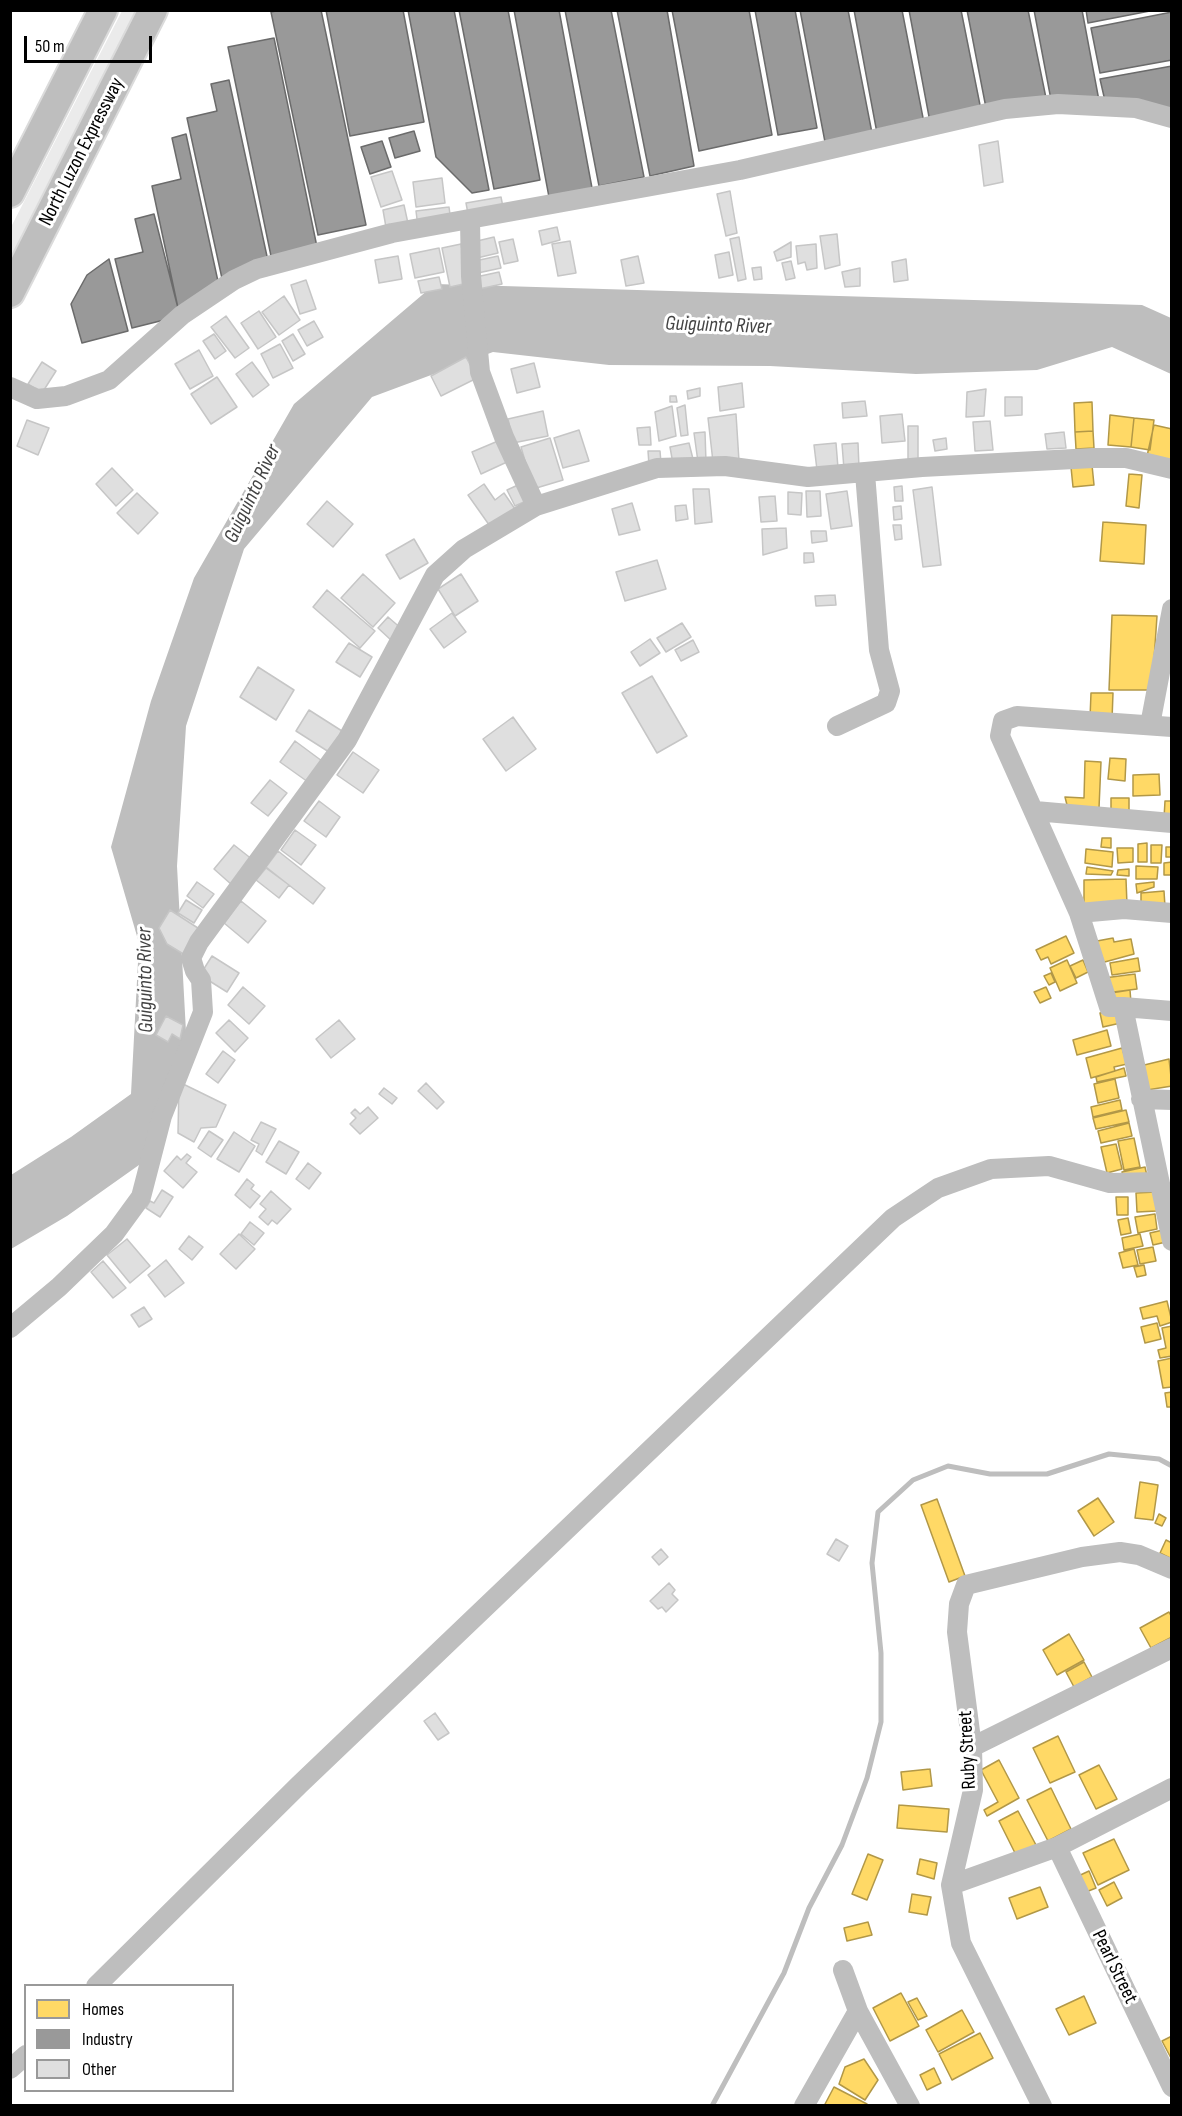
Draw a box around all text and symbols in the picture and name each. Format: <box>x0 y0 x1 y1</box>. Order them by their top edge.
scale bar <box>27 24 154 62</box>
text: 50 m <box>35 36 65 57</box>
street label: North Luzon Expressway <box>34 74 130 230</box>
water label: Guiguinto River <box>665 312 771 340</box>
water label: Guiguinto River <box>219 441 287 547</box>
water label: Guiguinto River <box>132 927 160 1033</box>
street label: Ruby Street <box>954 1710 982 1790</box>
street label: Pearl Street <box>1086 1926 1142 2008</box>
legend <box>24 1984 234 2092</box>
text: Homes <box>82 1999 124 2020</box>
text: Industry <box>82 2029 133 2050</box>
text: Other <box>82 2059 116 2080</box>

